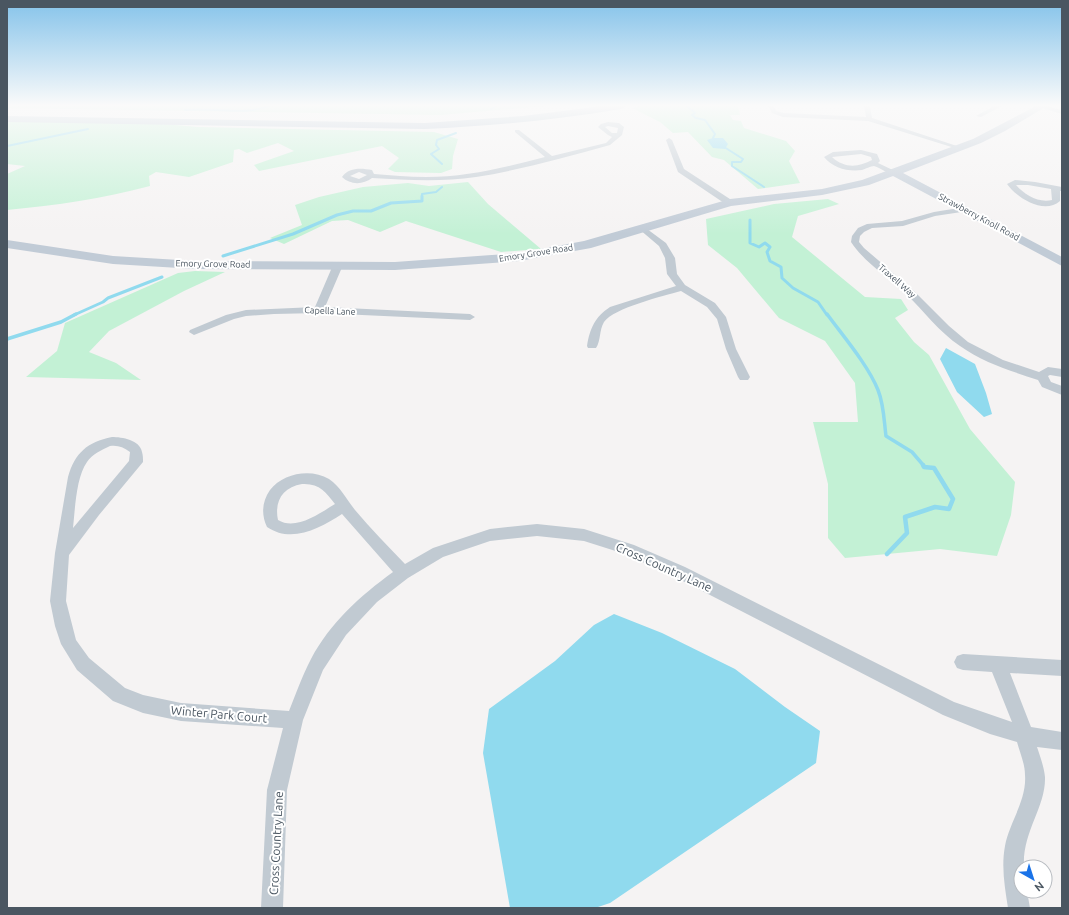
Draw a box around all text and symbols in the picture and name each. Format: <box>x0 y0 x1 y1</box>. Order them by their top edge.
street label: Strawberry Knoll Road <box>937 191 1021 243</box>
street label: Emory Grove Road <box>498 242 574 264</box>
street label: Emory Grove Road <box>175 258 251 270</box>
street label: Traxell Way <box>876 262 918 300</box>
street label: Capella Lane <box>304 305 356 317</box>
street label: Cross Country Lane <box>614 540 714 594</box>
street label: Winter Park Court <box>170 703 268 725</box>
street label: Cross Country Lane <box>267 791 285 895</box>
north arrow <box>1013 859 1053 899</box>
text: N <box>1032 880 1046 894</box>

